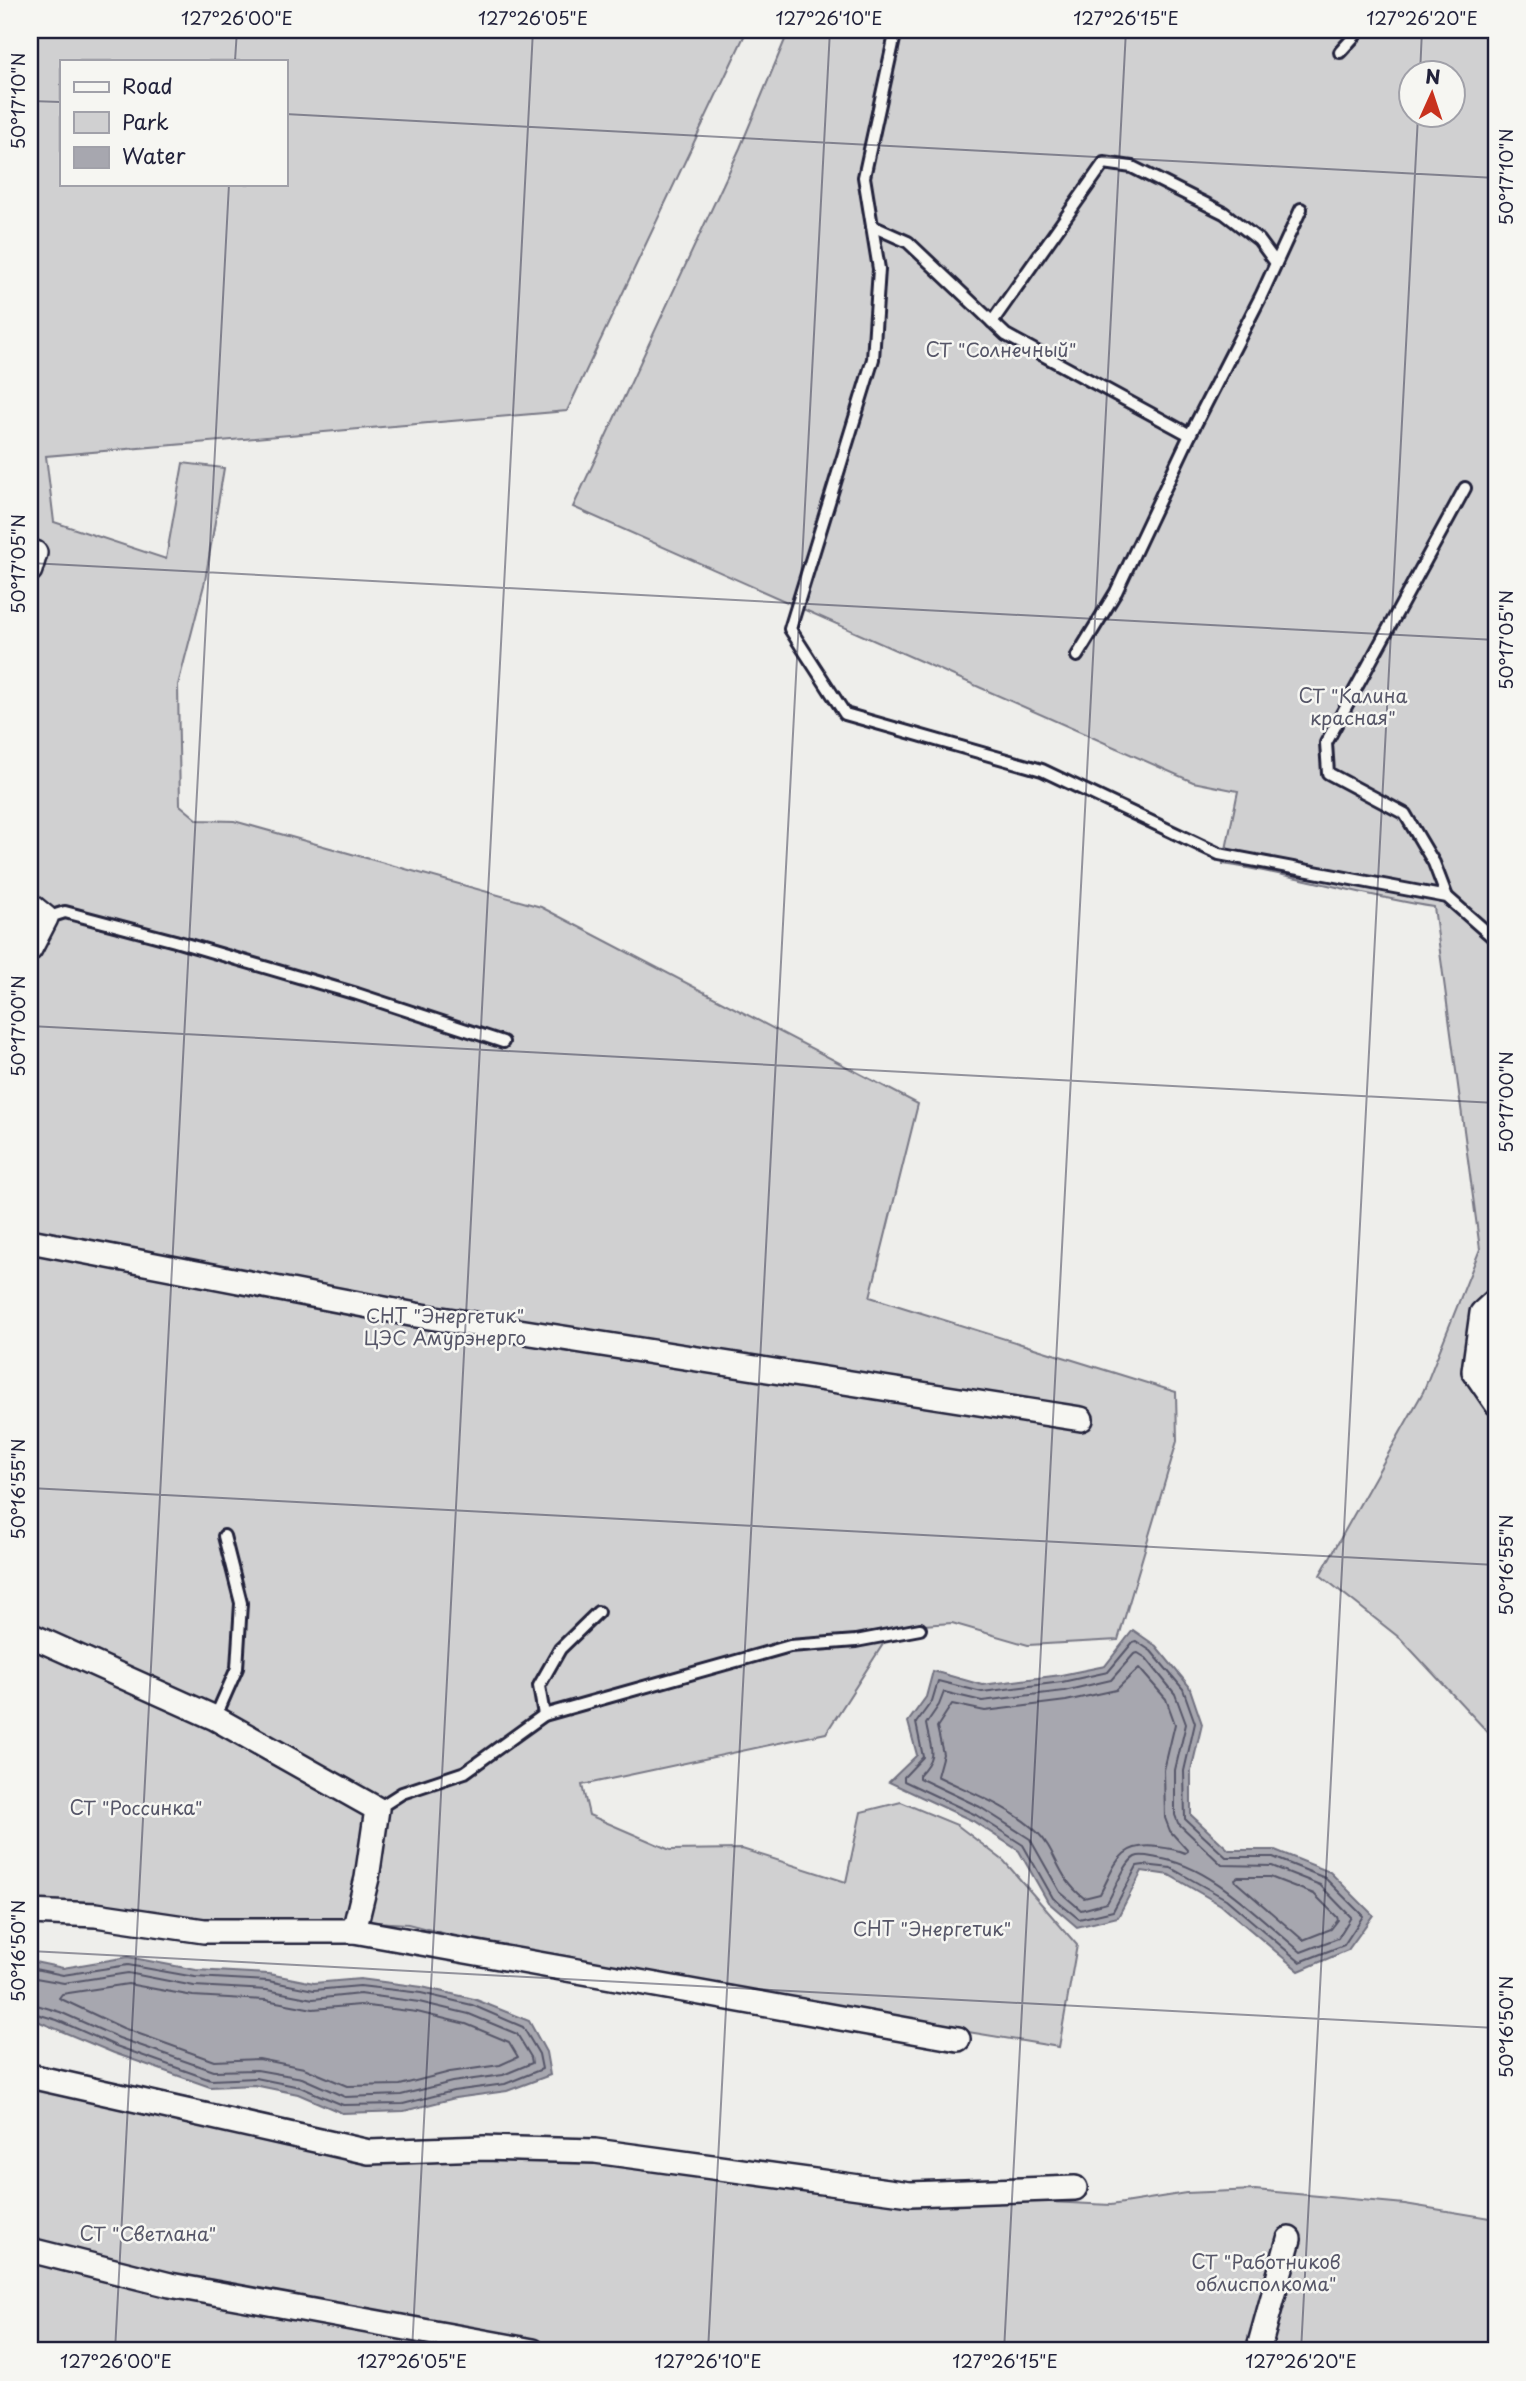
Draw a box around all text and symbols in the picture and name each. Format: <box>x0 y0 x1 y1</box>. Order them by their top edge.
text: 127°26'00"E <box>181 4 293 31</box>
text: 127°26'05"E <box>478 4 588 31</box>
text: 127°26'10"E <box>776 4 882 31</box>
text: 127°26'15"E <box>1073 4 1179 31</box>
text: 127°26'20"E <box>1366 4 1478 31</box>
text: 50°17'10"N <box>4 53 31 149</box>
legend <box>60 60 287 186</box>
north arrow <box>1396 60 1466 130</box>
text: N <box>1425 62 1441 90</box>
text: Road <box>122 69 173 101</box>
text: Park <box>122 105 169 137</box>
text: 50°17'10"N <box>1492 129 1519 225</box>
text: Water <box>122 139 186 171</box>
park label: СТ "Солнечный" <box>925 335 1077 363</box>
text: 50°17'05"N <box>4 514 31 614</box>
text: 50°17'05"N <box>1492 590 1519 690</box>
park label: СТ "Калина красная" <box>1298 681 1408 731</box>
text: 50°17'00"N <box>4 975 31 1077</box>
text: 50°17'00"N <box>1492 1051 1519 1153</box>
park label: СНТ "Энергетик" ЦЭС Амурэнерго <box>364 1301 526 1351</box>
text: 50°16'55"N <box>4 1438 31 1540</box>
text: 50°16'55"N <box>1492 1514 1519 1616</box>
park label: СТ "Россинка" <box>69 1793 203 1821</box>
text: 50°16'50"N <box>4 1900 31 2002</box>
park label: СНТ "Энергетик" <box>853 1914 1011 1942</box>
text: 50°16'50"N <box>1492 1976 1519 2078</box>
park label: СТ "Светлана" <box>80 2219 216 2247</box>
park label: СТ "Работников облисполкома" <box>1191 2247 1341 2297</box>
text: 127°26'00"E <box>60 2347 172 2374</box>
text: 127°26'05"E <box>357 2347 467 2374</box>
text: 127°26'10"E <box>655 2347 761 2374</box>
text: 127°26'15"E <box>952 2347 1058 2374</box>
text: 127°26'20"E <box>1245 2347 1357 2374</box>

